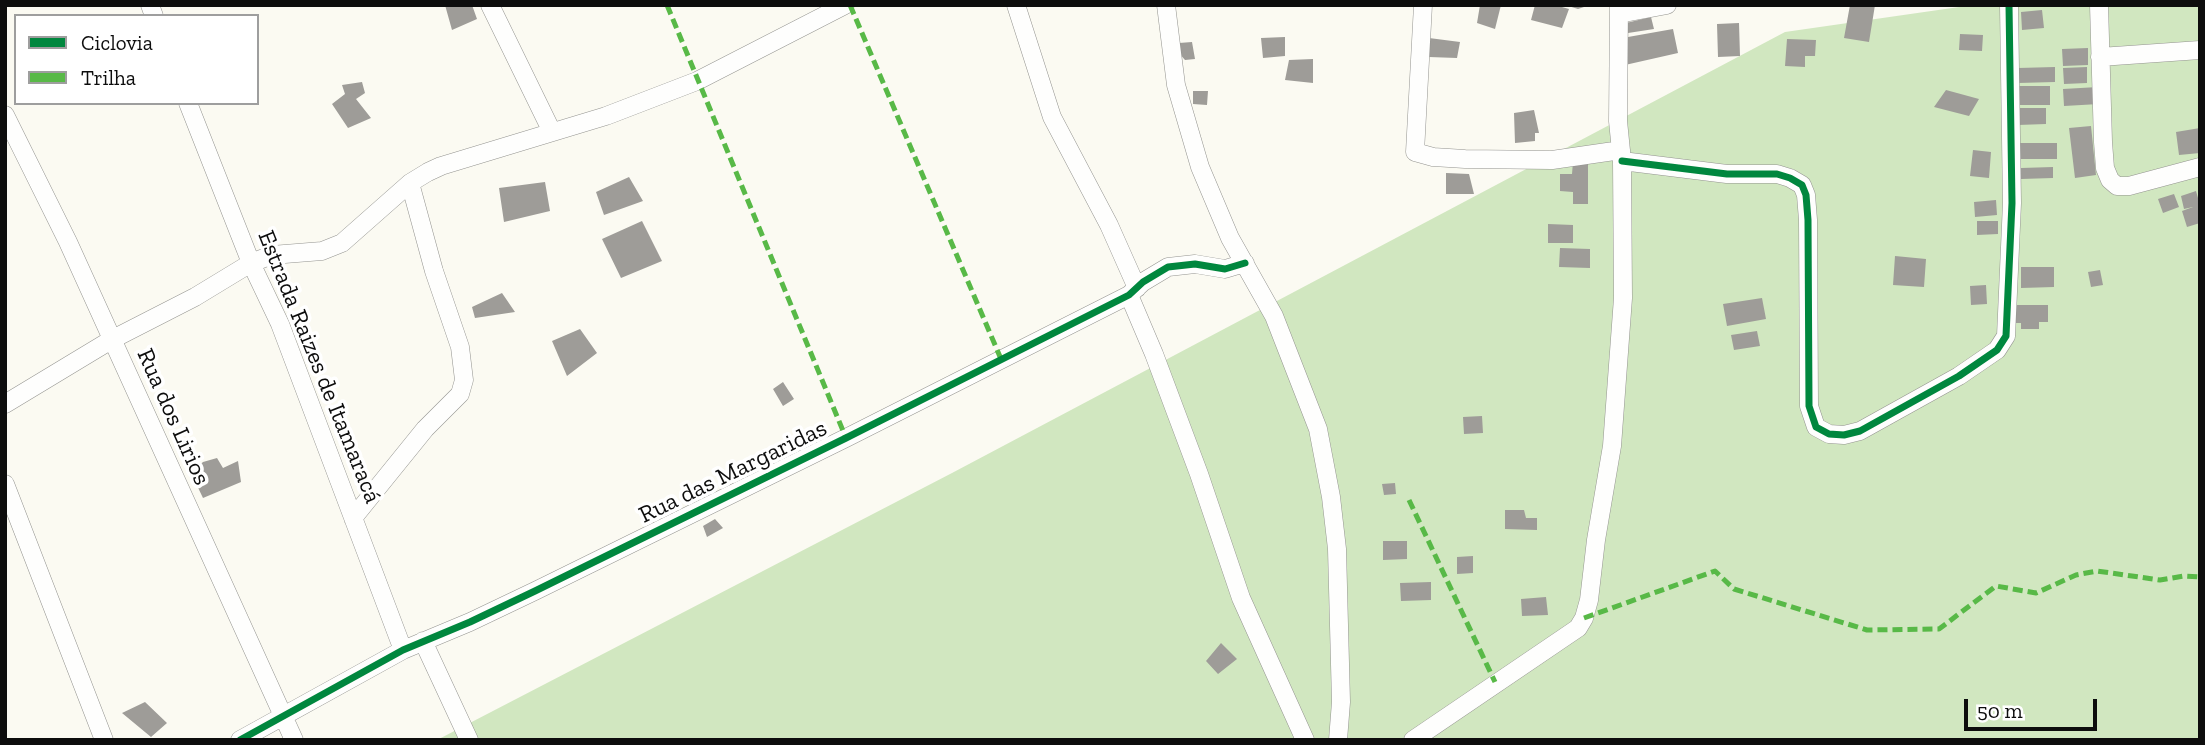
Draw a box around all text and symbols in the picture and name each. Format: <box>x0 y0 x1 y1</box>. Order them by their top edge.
legend <box>14 14 259 105</box>
text: Ciclovia <box>81 30 153 55</box>
text: Trilha <box>81 65 136 90</box>
street label: Estrada Raizes de Itamaracá <box>251 227 387 507</box>
street label: Rua dos Lirios <box>130 344 216 490</box>
street label: Rua das Margaridas <box>634 414 832 530</box>
scale bar <box>1967 686 2100 730</box>
text: 50 m <box>1977 698 2023 723</box>

